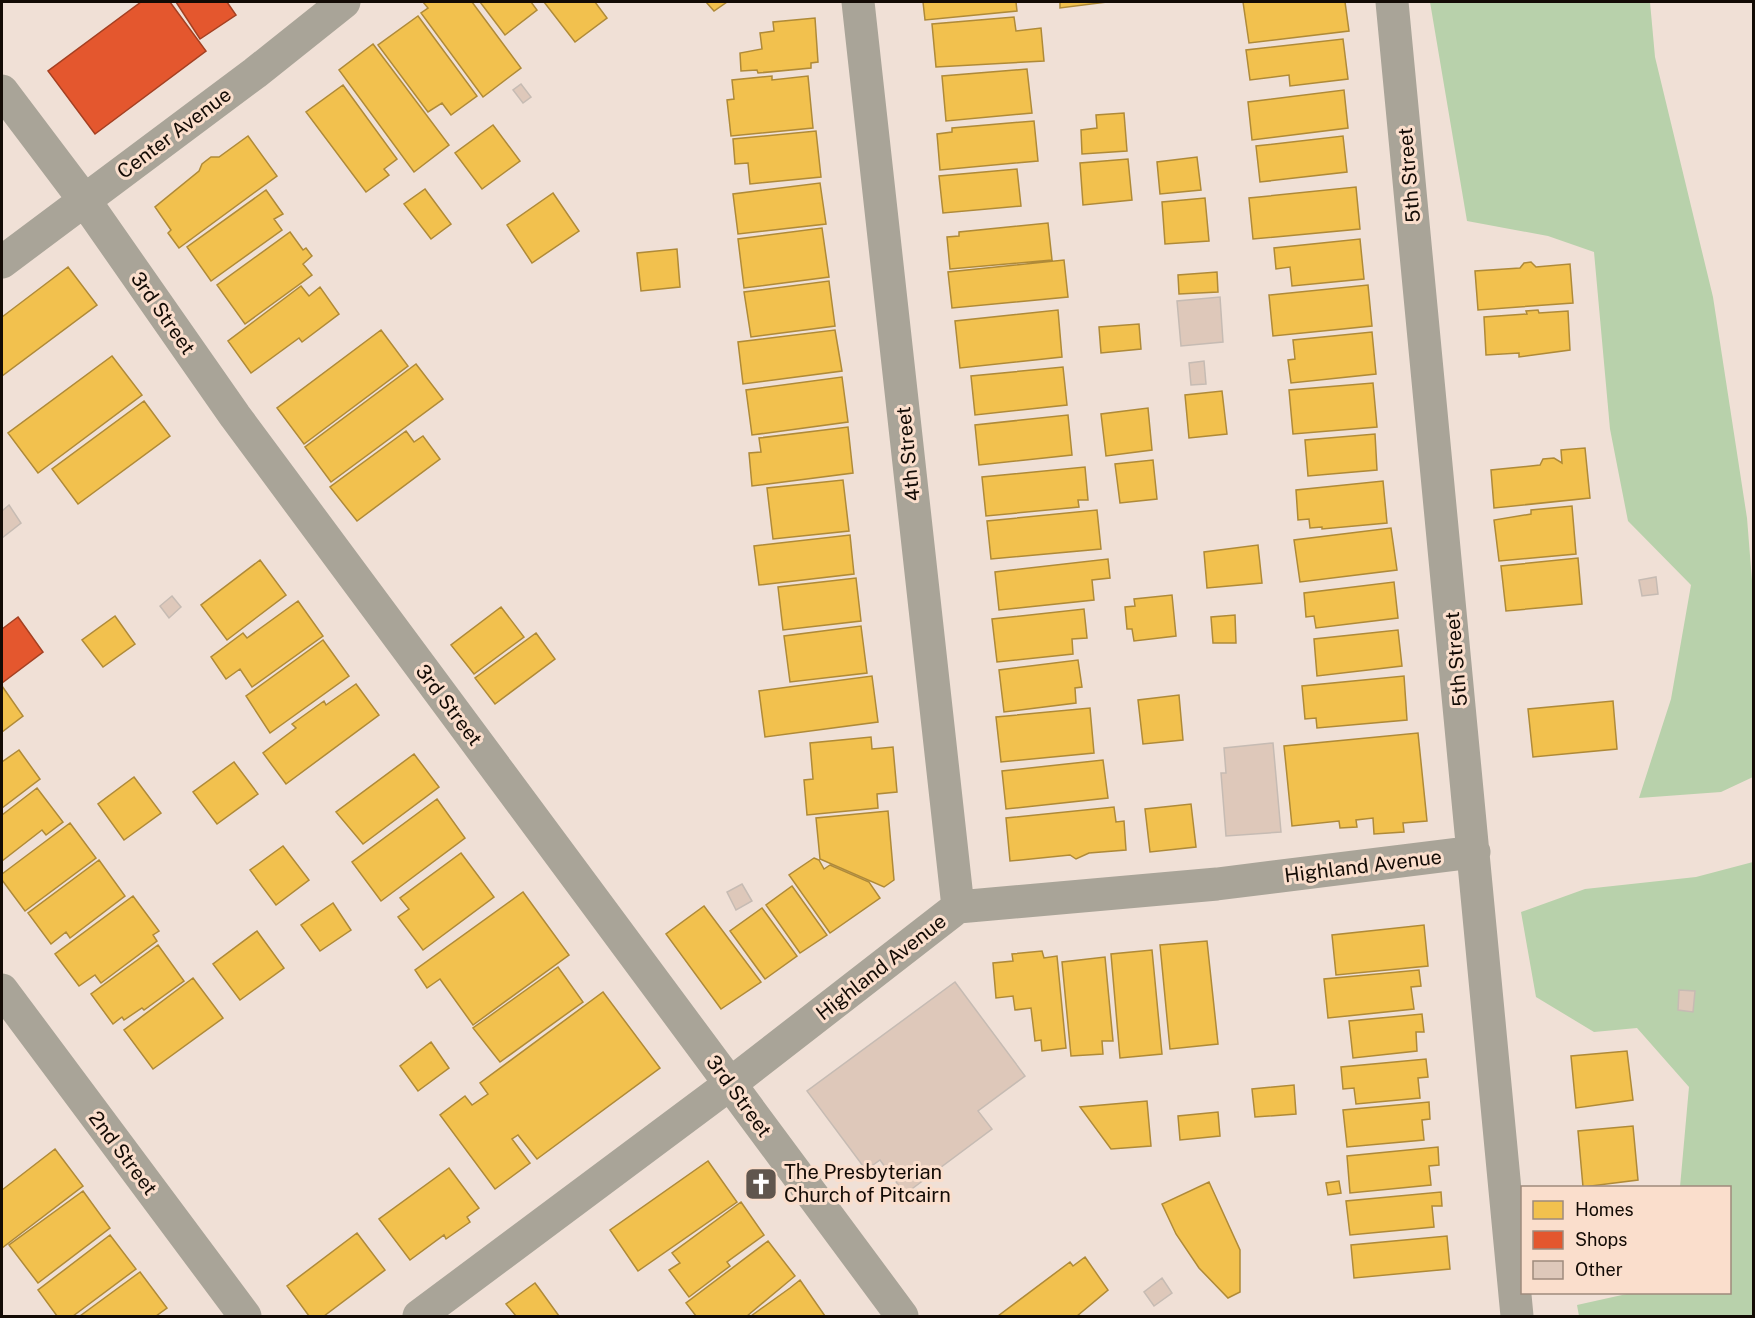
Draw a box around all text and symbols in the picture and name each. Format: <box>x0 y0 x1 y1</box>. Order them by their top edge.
street label: Center Avenue <box>112 82 236 184</box>
street label: 5th Street <box>1393 126 1425 224</box>
street label: 3rd Street <box>126 267 200 359</box>
street label: 4th Street <box>891 405 925 503</box>
street label: 5th Street <box>1440 610 1472 708</box>
street label: 3rd Street <box>411 660 487 750</box>
street label: Highland Avenue <box>1283 844 1443 888</box>
street label: Highland Avenue <box>811 909 951 1025</box>
street label: 3rd Street <box>701 1050 777 1142</box>
street label: 2nd Street <box>84 1106 162 1200</box>
place label: The Presbyterian Church of Pitcairn <box>784 1160 951 1207</box>
church icon: The Presbyterian Church of Pitcairn <box>743 1166 779 1202</box>
legend <box>1521 1186 1731 1294</box>
text: Homes <box>1575 1199 1634 1220</box>
text: Shops <box>1575 1229 1627 1250</box>
text: Other <box>1575 1259 1623 1280</box>

